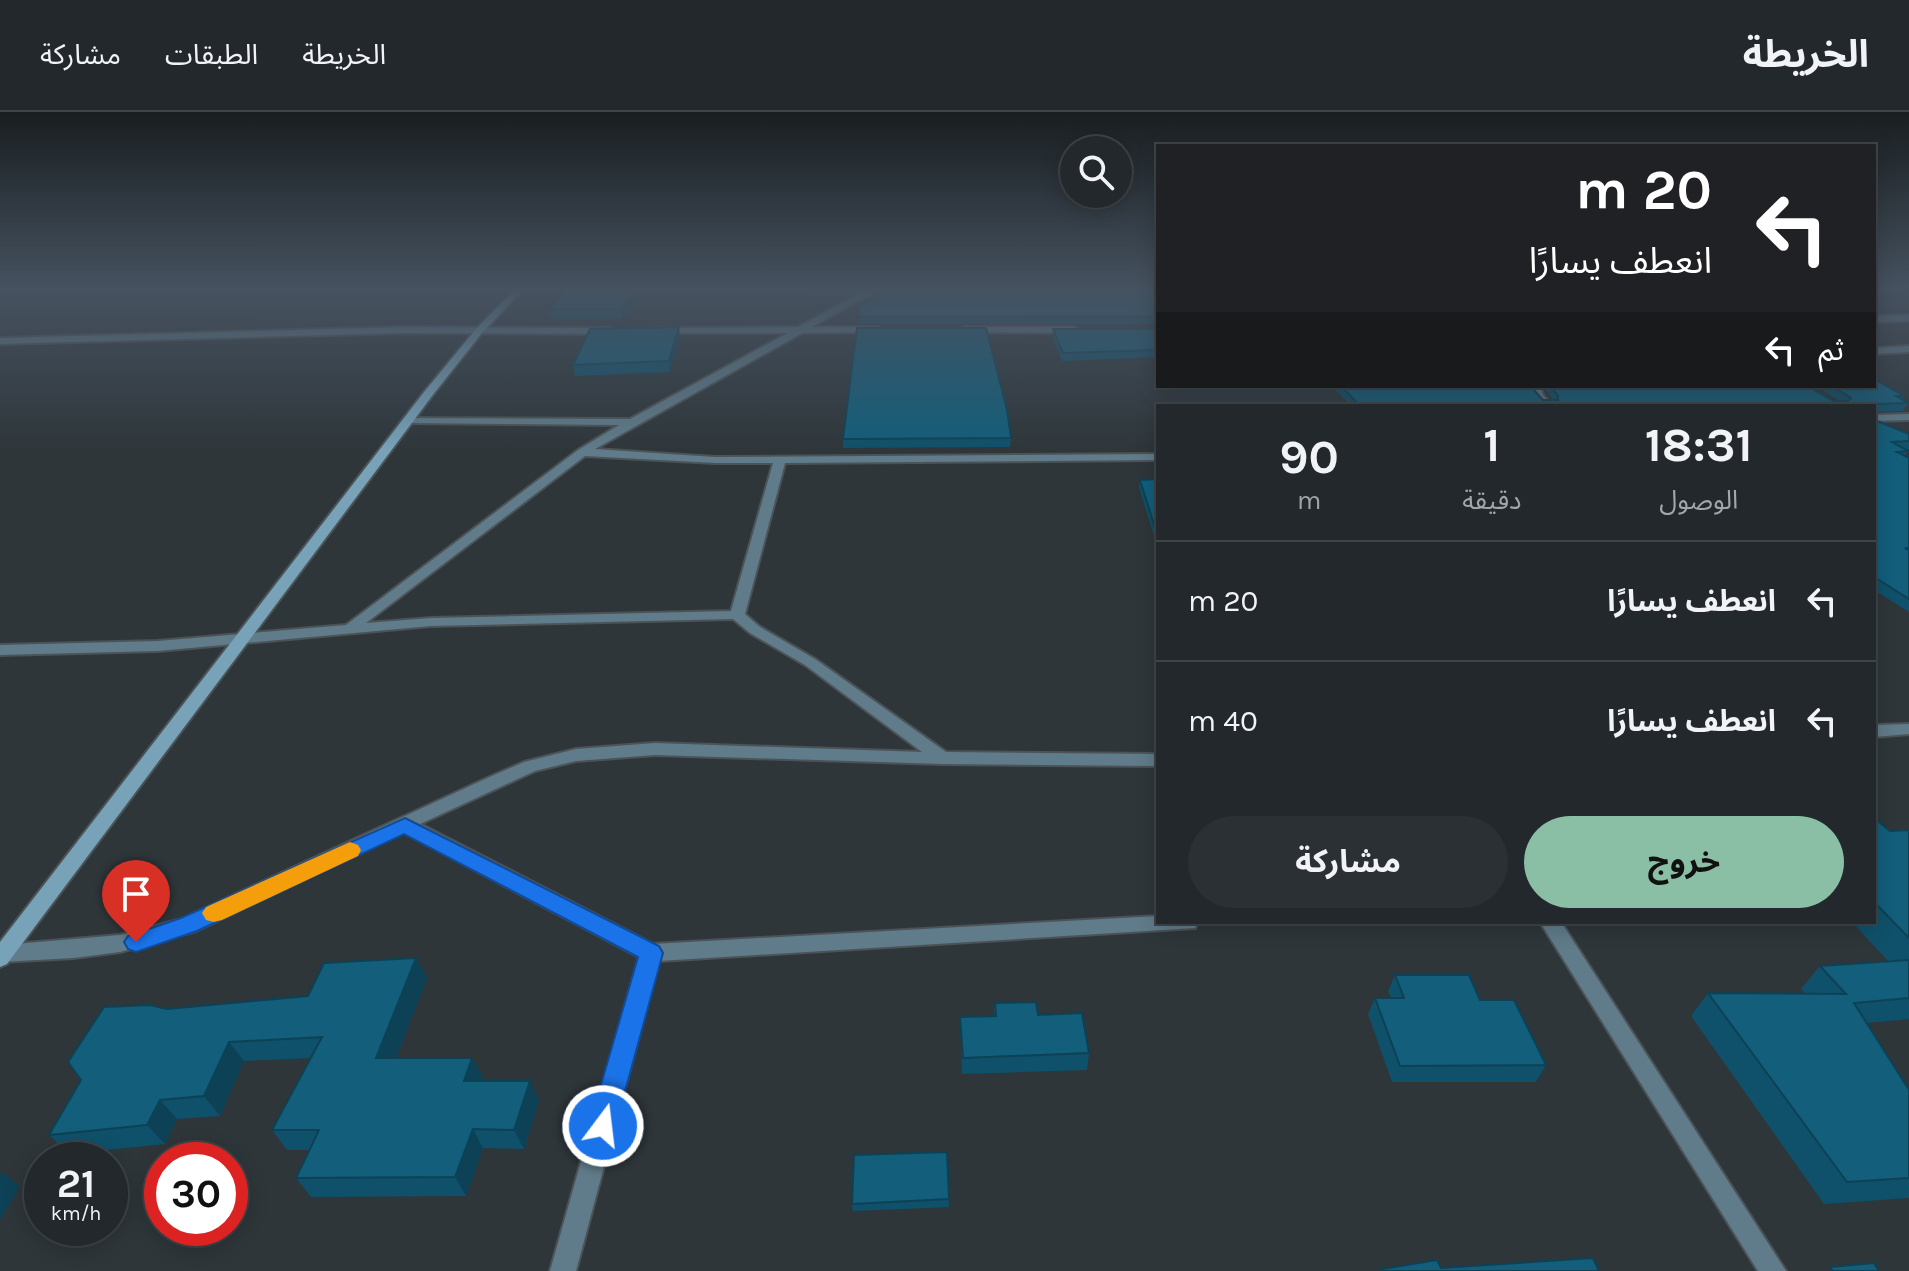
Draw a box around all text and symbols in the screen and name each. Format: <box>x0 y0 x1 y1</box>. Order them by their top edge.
text: الخريطة <box>1743 32 1869 77</box>
text: مشاركة <box>40 38 121 71</box>
text: الطبقات <box>165 38 258 71</box>
text: الخريطة <box>302 38 386 71</box>
map controls <box>1060 136 1132 208</box>
button: search <box>1060 136 1132 208</box>
text: 20 m <box>1575 157 1712 222</box>
icon: left <box>1740 176 1844 280</box>
text: انعطف يسارًا <box>1529 240 1712 282</box>
icon: left <box>1758 328 1802 372</box>
text: ثم <box>1818 332 1844 368</box>
text: 1 <box>1483 417 1500 473</box>
text: 18:31 <box>1645 417 1753 473</box>
text: 90 <box>1279 429 1339 485</box>
text: m <box>1297 485 1321 516</box>
text: دقيقة <box>1462 485 1521 516</box>
text: الوصول <box>1659 485 1738 516</box>
icon: left <box>1800 579 1844 623</box>
text: 20 m <box>1188 583 1258 619</box>
text: انعطف يسارًا <box>1607 583 1776 619</box>
icon: left <box>1800 699 1844 743</box>
text: 40 m <box>1188 703 1258 739</box>
text: انعطف يسارًا <box>1607 703 1776 739</box>
button: مشاركة <box>1188 816 1508 908</box>
button: خروج <box>1524 816 1844 908</box>
pin <box>102 860 170 942</box>
icon: arrive <box>114 872 158 916</box>
position arrow <box>561 1084 645 1168</box>
speed limit sign: 30 <box>144 1142 248 1246</box>
text: 21 <box>57 1160 95 1207</box>
text: km/h <box>51 1202 101 1225</box>

